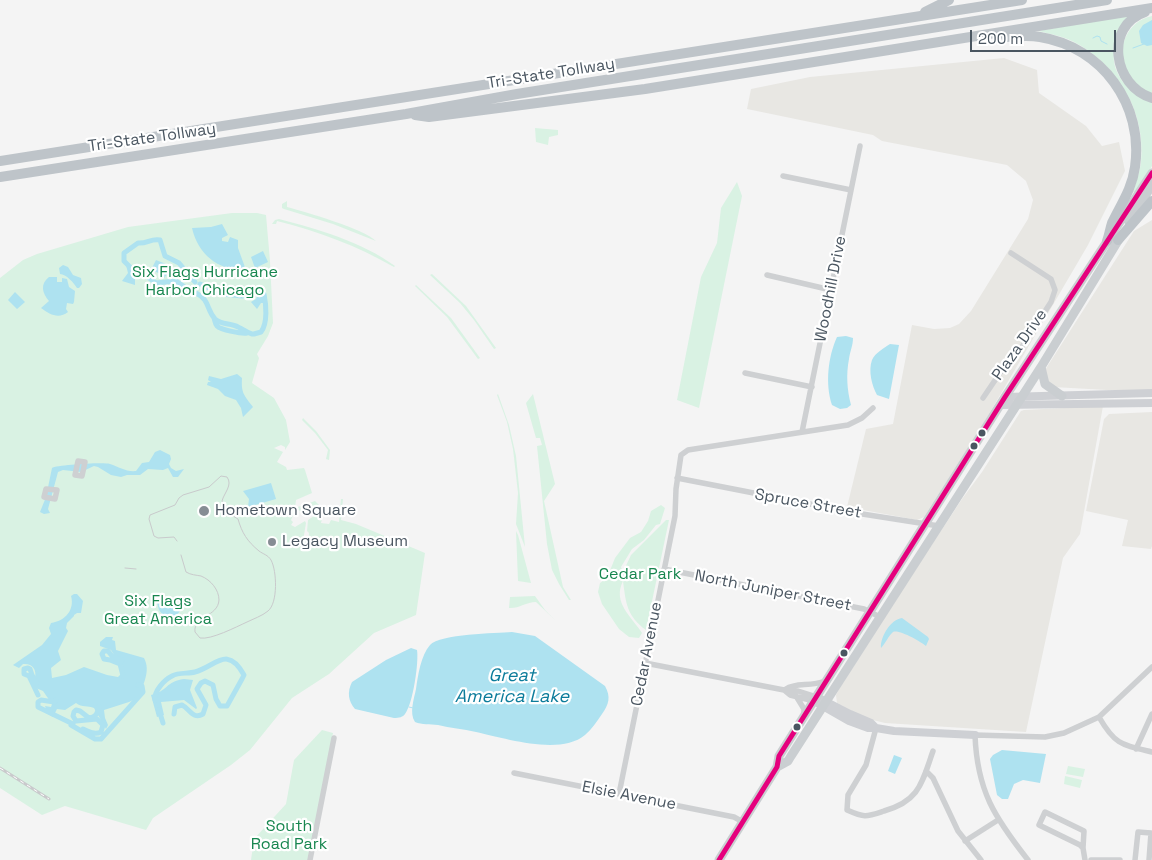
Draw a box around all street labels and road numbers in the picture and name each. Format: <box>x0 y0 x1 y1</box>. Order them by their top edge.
street label: Tri-State Tollway <box>486 54 616 94</box>
street label: Tri-State Tollway <box>87 120 217 156</box>
street label: Woodhill Drive <box>811 234 851 344</box>
street label: Plaza Drive <box>988 306 1052 384</box>
street label: Spruce Street <box>753 485 863 523</box>
street label: North Juniper Street <box>693 566 853 616</box>
street label: Cedar Avenue <box>627 600 667 708</box>
street label: Elsie Avenue <box>580 777 678 815</box>

